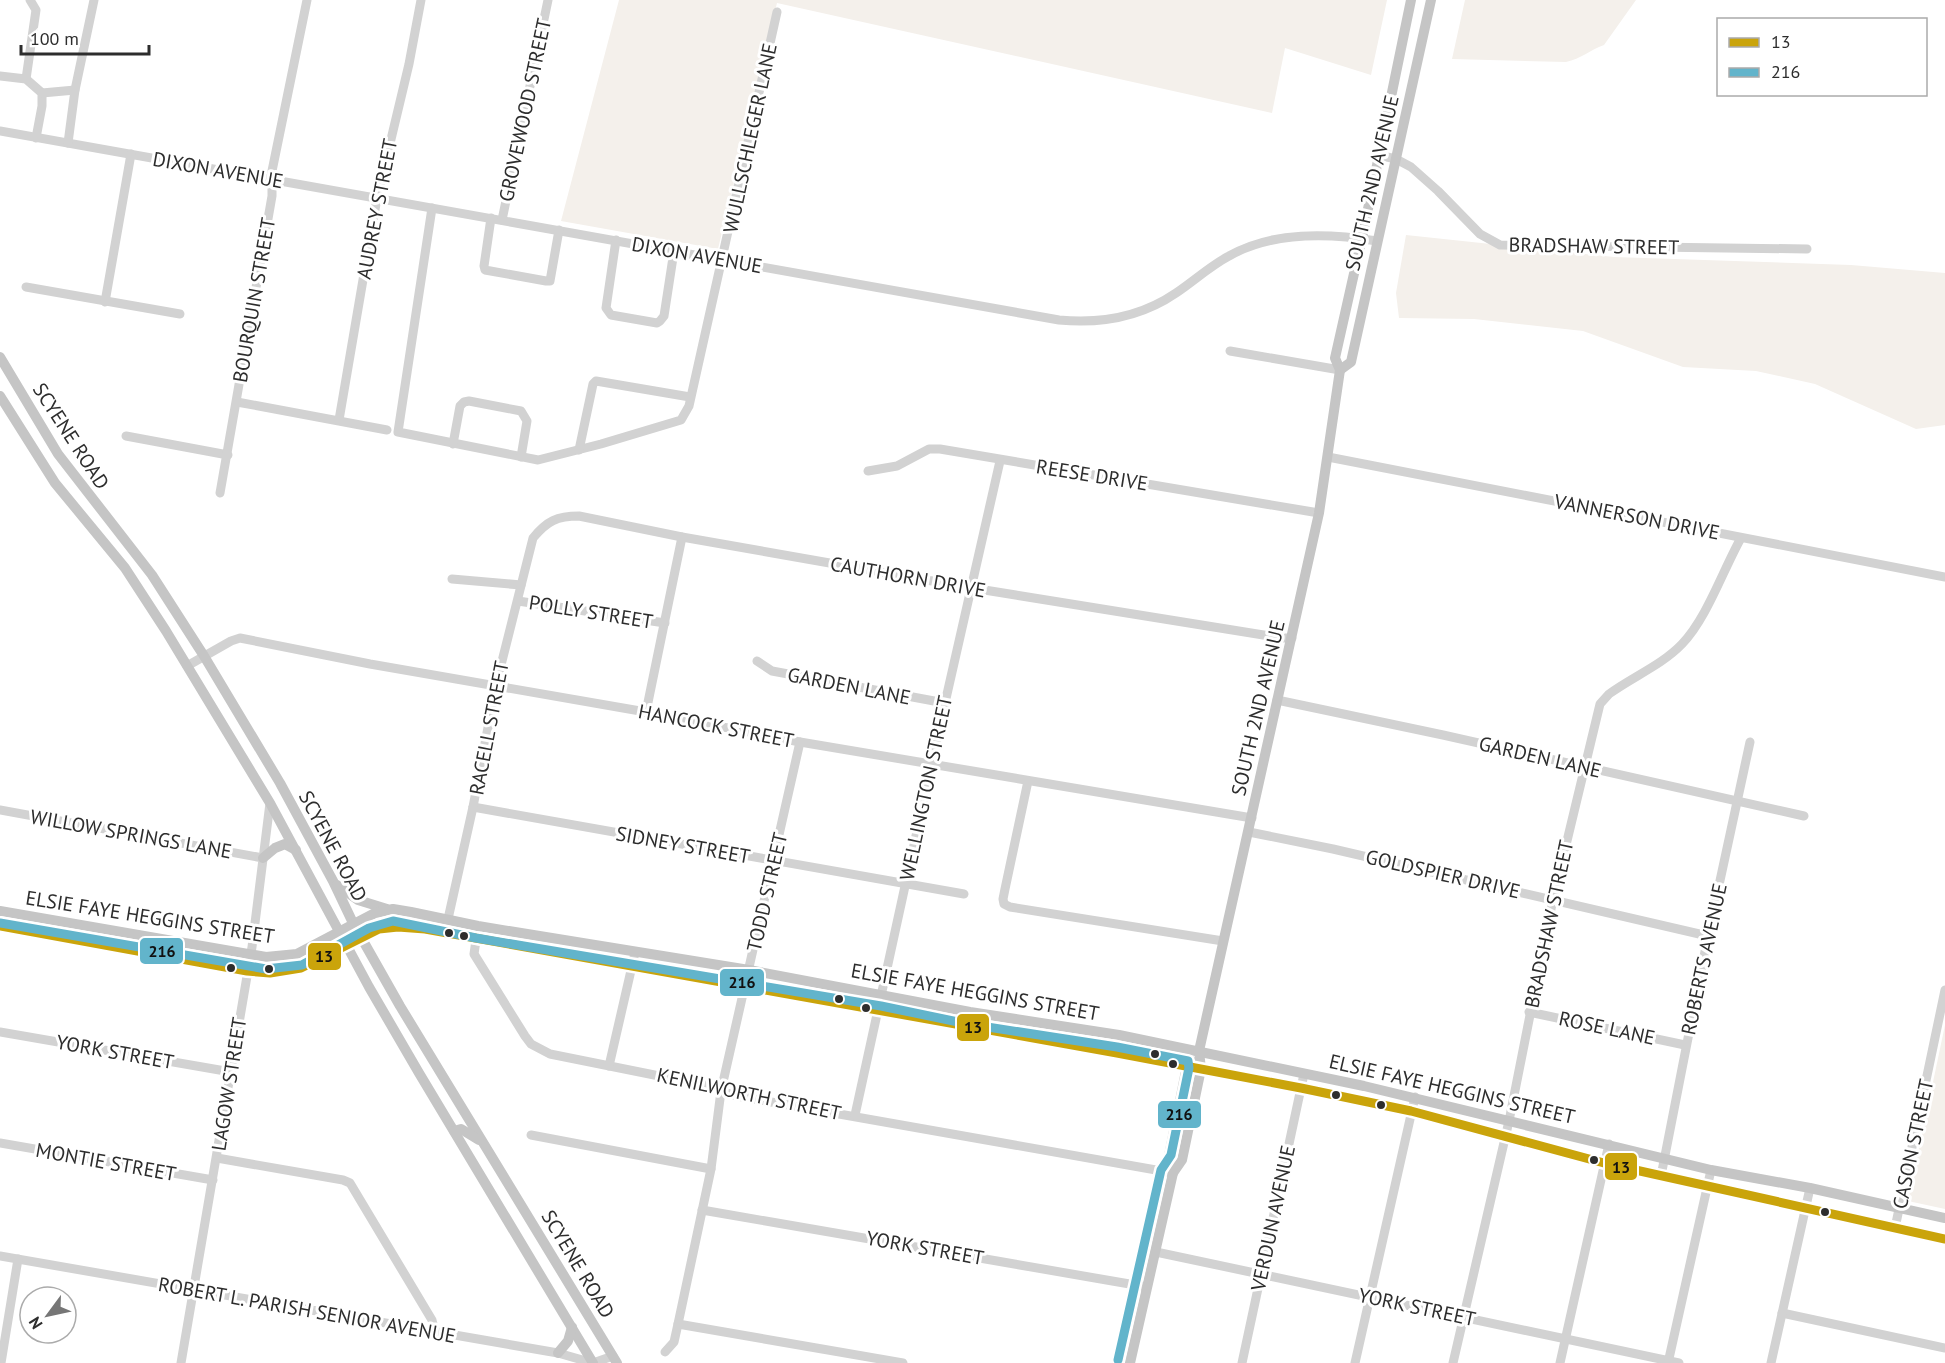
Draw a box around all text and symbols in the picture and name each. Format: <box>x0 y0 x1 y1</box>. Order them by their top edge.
street label: GROVEWOOD STREET <box>493 16 557 204</box>
scale bar <box>21 18 148 56</box>
legend <box>1717 18 1927 96</box>
text: 100 m <box>30 27 79 50</box>
text: 13 <box>1771 30 1791 53</box>
street label: WULLSCHLEGER LANE <box>717 41 783 235</box>
text: 216 <box>1771 60 1800 83</box>
street label: SOUTH 2ND AVENUE <box>1339 93 1405 273</box>
street label: AUDREY STREET <box>351 137 403 281</box>
street label: DIXON AVENUE <box>151 146 285 194</box>
street label: BOURQUIN STREET <box>227 216 281 384</box>
street label: DIXON AVENUE <box>630 231 764 279</box>
street label: BRADSHAW STREET <box>1508 232 1680 260</box>
street label: SCYENE ROAD <box>27 378 115 494</box>
street label: REESE DRIVE <box>1034 453 1150 497</box>
street label: VANNERSON DRIVE <box>1551 488 1722 546</box>
street label: CAUTHORN DRIVE <box>828 551 988 603</box>
street label: POLLY STREET <box>527 589 655 635</box>
street label: SOUTH 2ND AVENUE <box>1225 618 1291 798</box>
street label: RACELL STREET <box>463 659 515 797</box>
street label: GARDEN LANE <box>785 661 913 711</box>
street label: WELLINGTON STREET <box>894 693 958 883</box>
street label: HANCOCK STREET <box>636 698 796 754</box>
street label: GARDEN LANE <box>1476 730 1604 784</box>
street label: SCYENE ROAD <box>293 786 373 906</box>
street label: WILLOW SPRINGS LANE <box>28 803 234 865</box>
street label: SIDNEY STREET <box>614 820 752 870</box>
street label: TODD STREET <box>741 830 793 954</box>
street label: BRADSHAW STREET <box>1519 838 1579 1010</box>
street label: GOLDSPIER DRIVE <box>1363 844 1523 904</box>
street label: ROBERTS AVENUE <box>1675 881 1733 1037</box>
street label: ELSIE FAYE HEGGINS STREET <box>24 884 276 950</box>
unlabelled marker <box>443 927 455 939</box>
unlabelled marker <box>458 930 470 942</box>
line badge: 216 <box>139 937 184 965</box>
text: 216 <box>148 941 176 961</box>
line badge: 13 <box>307 942 342 971</box>
text: 13 <box>315 946 333 966</box>
street label: ELSIE FAYE HEGGINS STREET <box>849 957 1101 1027</box>
unlabelled marker <box>225 962 237 974</box>
unlabelled marker <box>263 963 275 975</box>
line badge: 216 <box>719 968 765 997</box>
text: 216 <box>728 972 756 992</box>
unlabelled marker <box>833 993 845 1005</box>
unlabelled marker <box>860 1002 872 1014</box>
street label: ROSE LANE <box>1556 1005 1658 1051</box>
line badge: 13 <box>956 1013 990 1042</box>
street label: LAGOW STREET <box>206 1015 252 1153</box>
text: 13 <box>964 1017 982 1037</box>
street label: YORK STREET <box>54 1029 176 1075</box>
unlabelled marker <box>1149 1048 1161 1060</box>
street label: ELSIE FAYE HEGGINS STREET <box>1327 1048 1577 1130</box>
unlabelled marker <box>1167 1058 1179 1070</box>
street label: KENILWORTH STREET <box>655 1062 843 1126</box>
street label: CASON STREET <box>1887 1077 1939 1211</box>
unlabelled marker <box>1330 1089 1342 1101</box>
unlabelled marker <box>1375 1099 1387 1111</box>
line badge: 216 <box>1157 1100 1202 1129</box>
text: 216 <box>1165 1104 1193 1124</box>
street label: MONTIE STREET <box>34 1137 178 1187</box>
street label: VERDUN AVENUE <box>1245 1143 1301 1294</box>
line badge: 13 <box>1604 1152 1638 1181</box>
unlabelled marker <box>1588 1154 1600 1166</box>
text: 13 <box>1612 1157 1630 1177</box>
street label: SCYENE ROAD <box>536 1205 620 1323</box>
unlabelled marker <box>1819 1206 1831 1218</box>
street label: YORK STREET <box>864 1225 986 1271</box>
street label: ROBERT L. PARISH SENIOR AVENUE <box>156 1271 458 1349</box>
street label: YORK STREET <box>1356 1282 1478 1332</box>
north arrow <box>18 1285 78 1345</box>
text: N <box>24 1313 47 1333</box>

